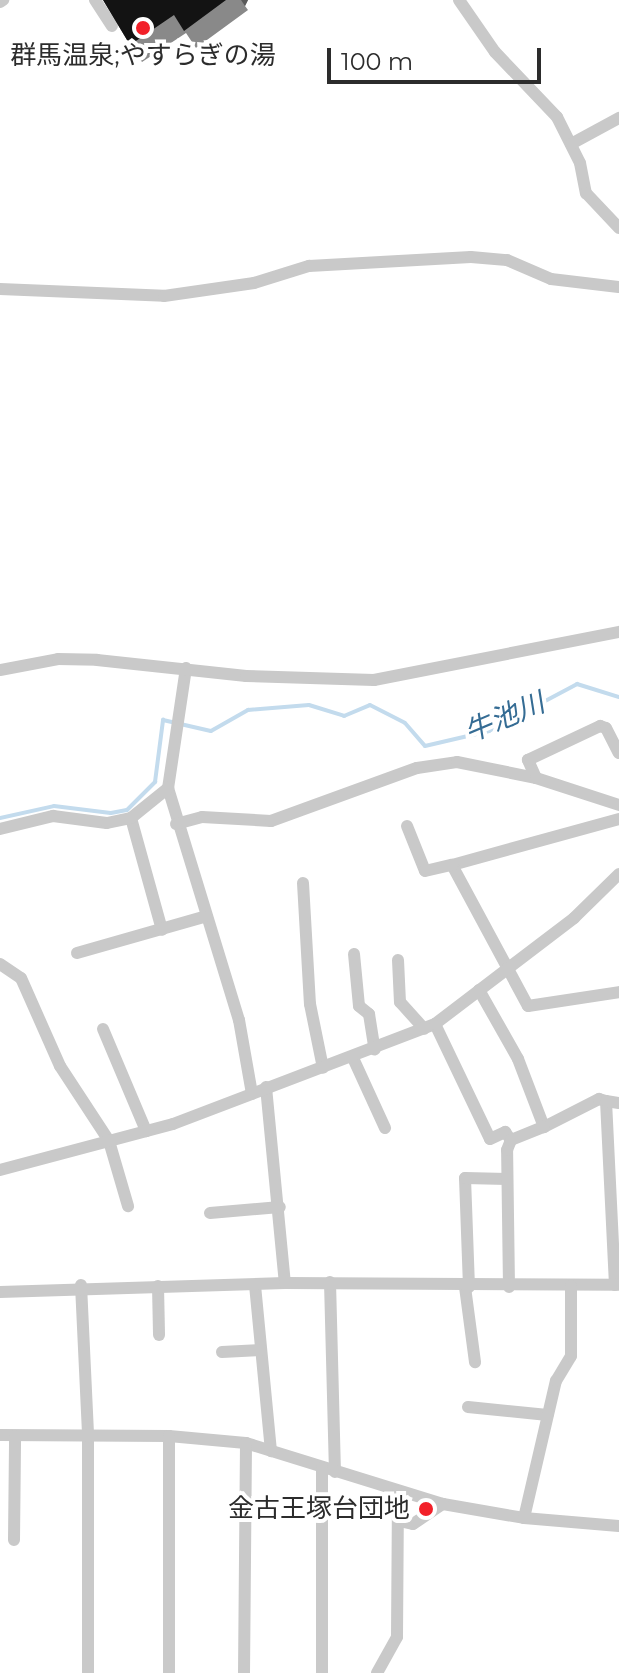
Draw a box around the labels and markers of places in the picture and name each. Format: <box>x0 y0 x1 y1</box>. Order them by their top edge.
marker: 群馬温泉;やすらぎの湯 <box>134 19 152 37</box>
place label: 群馬温泉;やすらぎの湯 <box>10 40 276 72</box>
place label: 金古王塚台団地 <box>228 1493 410 1525</box>
marker: 金古王塚台団地 <box>417 1500 435 1518</box>

